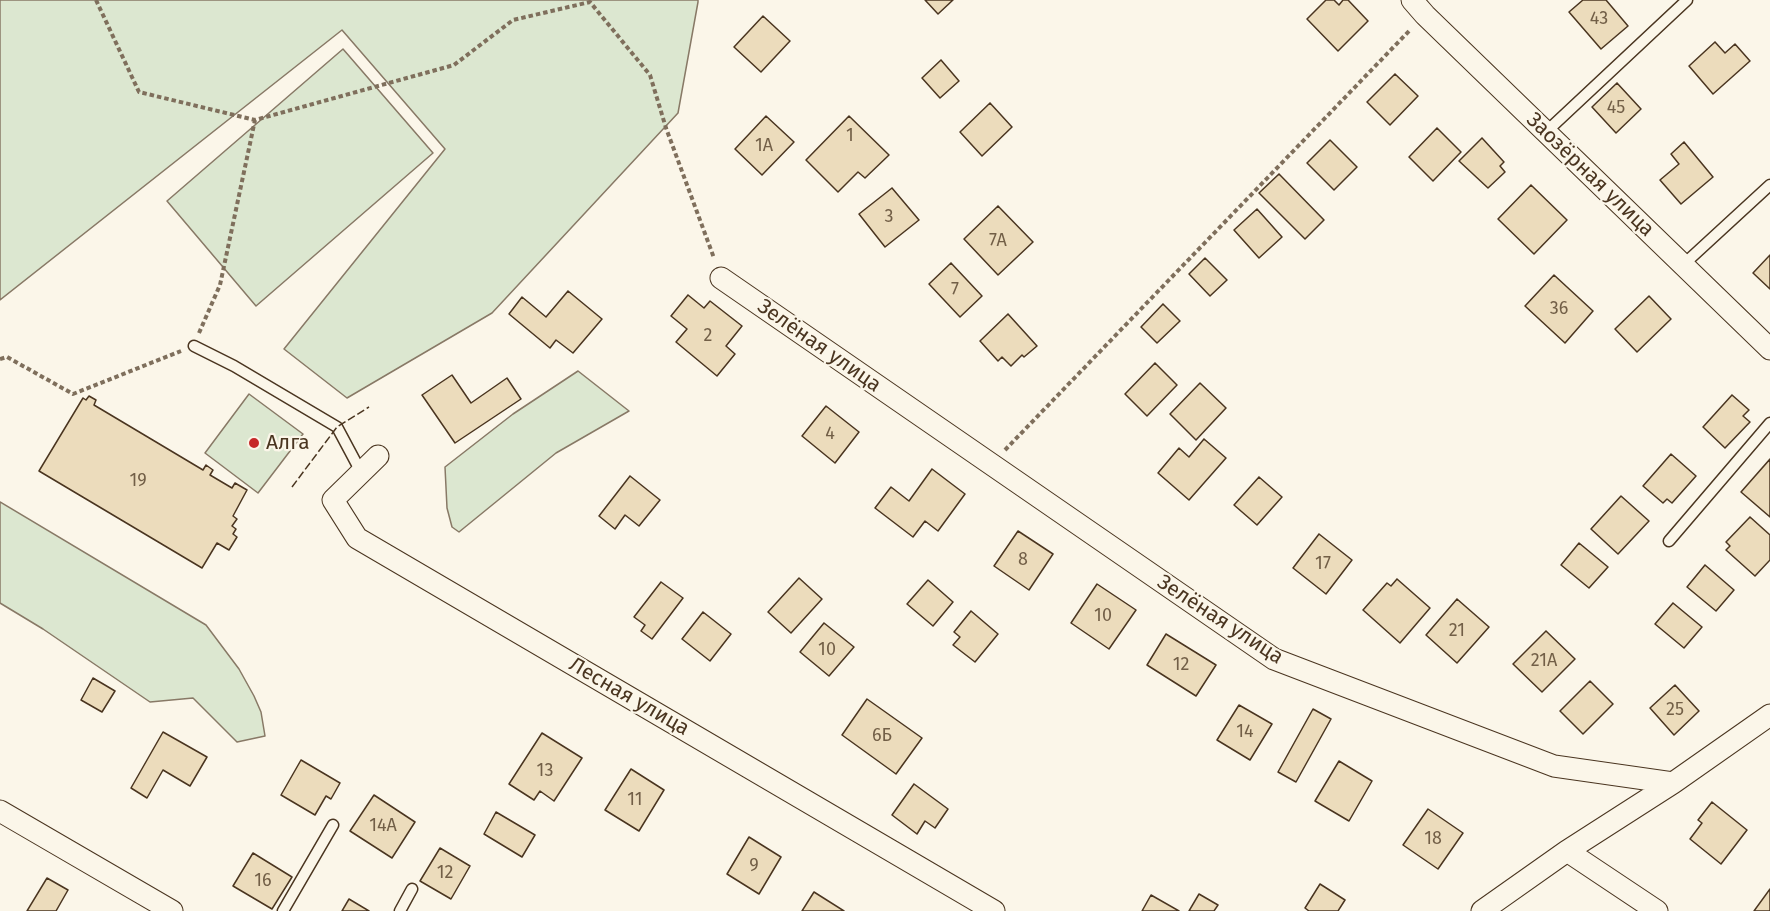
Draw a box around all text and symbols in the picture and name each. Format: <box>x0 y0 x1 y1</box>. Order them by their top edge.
house number: 43 <box>1590 8 1608 30</box>
house number: 45 <box>1607 97 1625 119</box>
street label: Заозёрная улица <box>1521 108 1659 242</box>
house number: 1 <box>846 125 854 147</box>
house number: 1А <box>755 135 773 157</box>
house number: 3 <box>885 206 893 228</box>
house number: 7А <box>989 230 1007 252</box>
house number: 7 <box>951 279 959 301</box>
street label: Зелёная улица <box>752 294 886 398</box>
house number: 36 <box>1550 298 1568 320</box>
house number: 2 <box>704 325 712 347</box>
house number: 4 <box>825 423 835 445</box>
place label: Алга <box>266 430 310 456</box>
marker: Алга <box>247 436 261 450</box>
house number: 19 <box>129 470 147 492</box>
house number: 8 <box>1018 549 1028 571</box>
house number: 17 <box>1315 553 1331 575</box>
street label: Зелёная улица <box>1152 570 1288 670</box>
house number: 10 <box>1094 605 1112 627</box>
house number: 21 <box>1449 620 1465 642</box>
house number: 10 <box>818 639 836 661</box>
house number: 21А <box>1531 650 1557 672</box>
street label: Лесная улица <box>564 652 694 742</box>
house number: 12 <box>1173 654 1189 676</box>
house number: 25 <box>1666 699 1684 721</box>
house number: 14 <box>1236 721 1254 743</box>
house number: 6Б <box>872 725 892 747</box>
house number: 13 <box>537 760 553 782</box>
house number: 11 <box>627 789 643 811</box>
house number: 14А <box>369 815 397 837</box>
house number: 18 <box>1424 828 1442 850</box>
house number: 9 <box>749 855 759 877</box>
house number: 12 <box>437 862 453 884</box>
house number: 16 <box>254 870 272 892</box>

